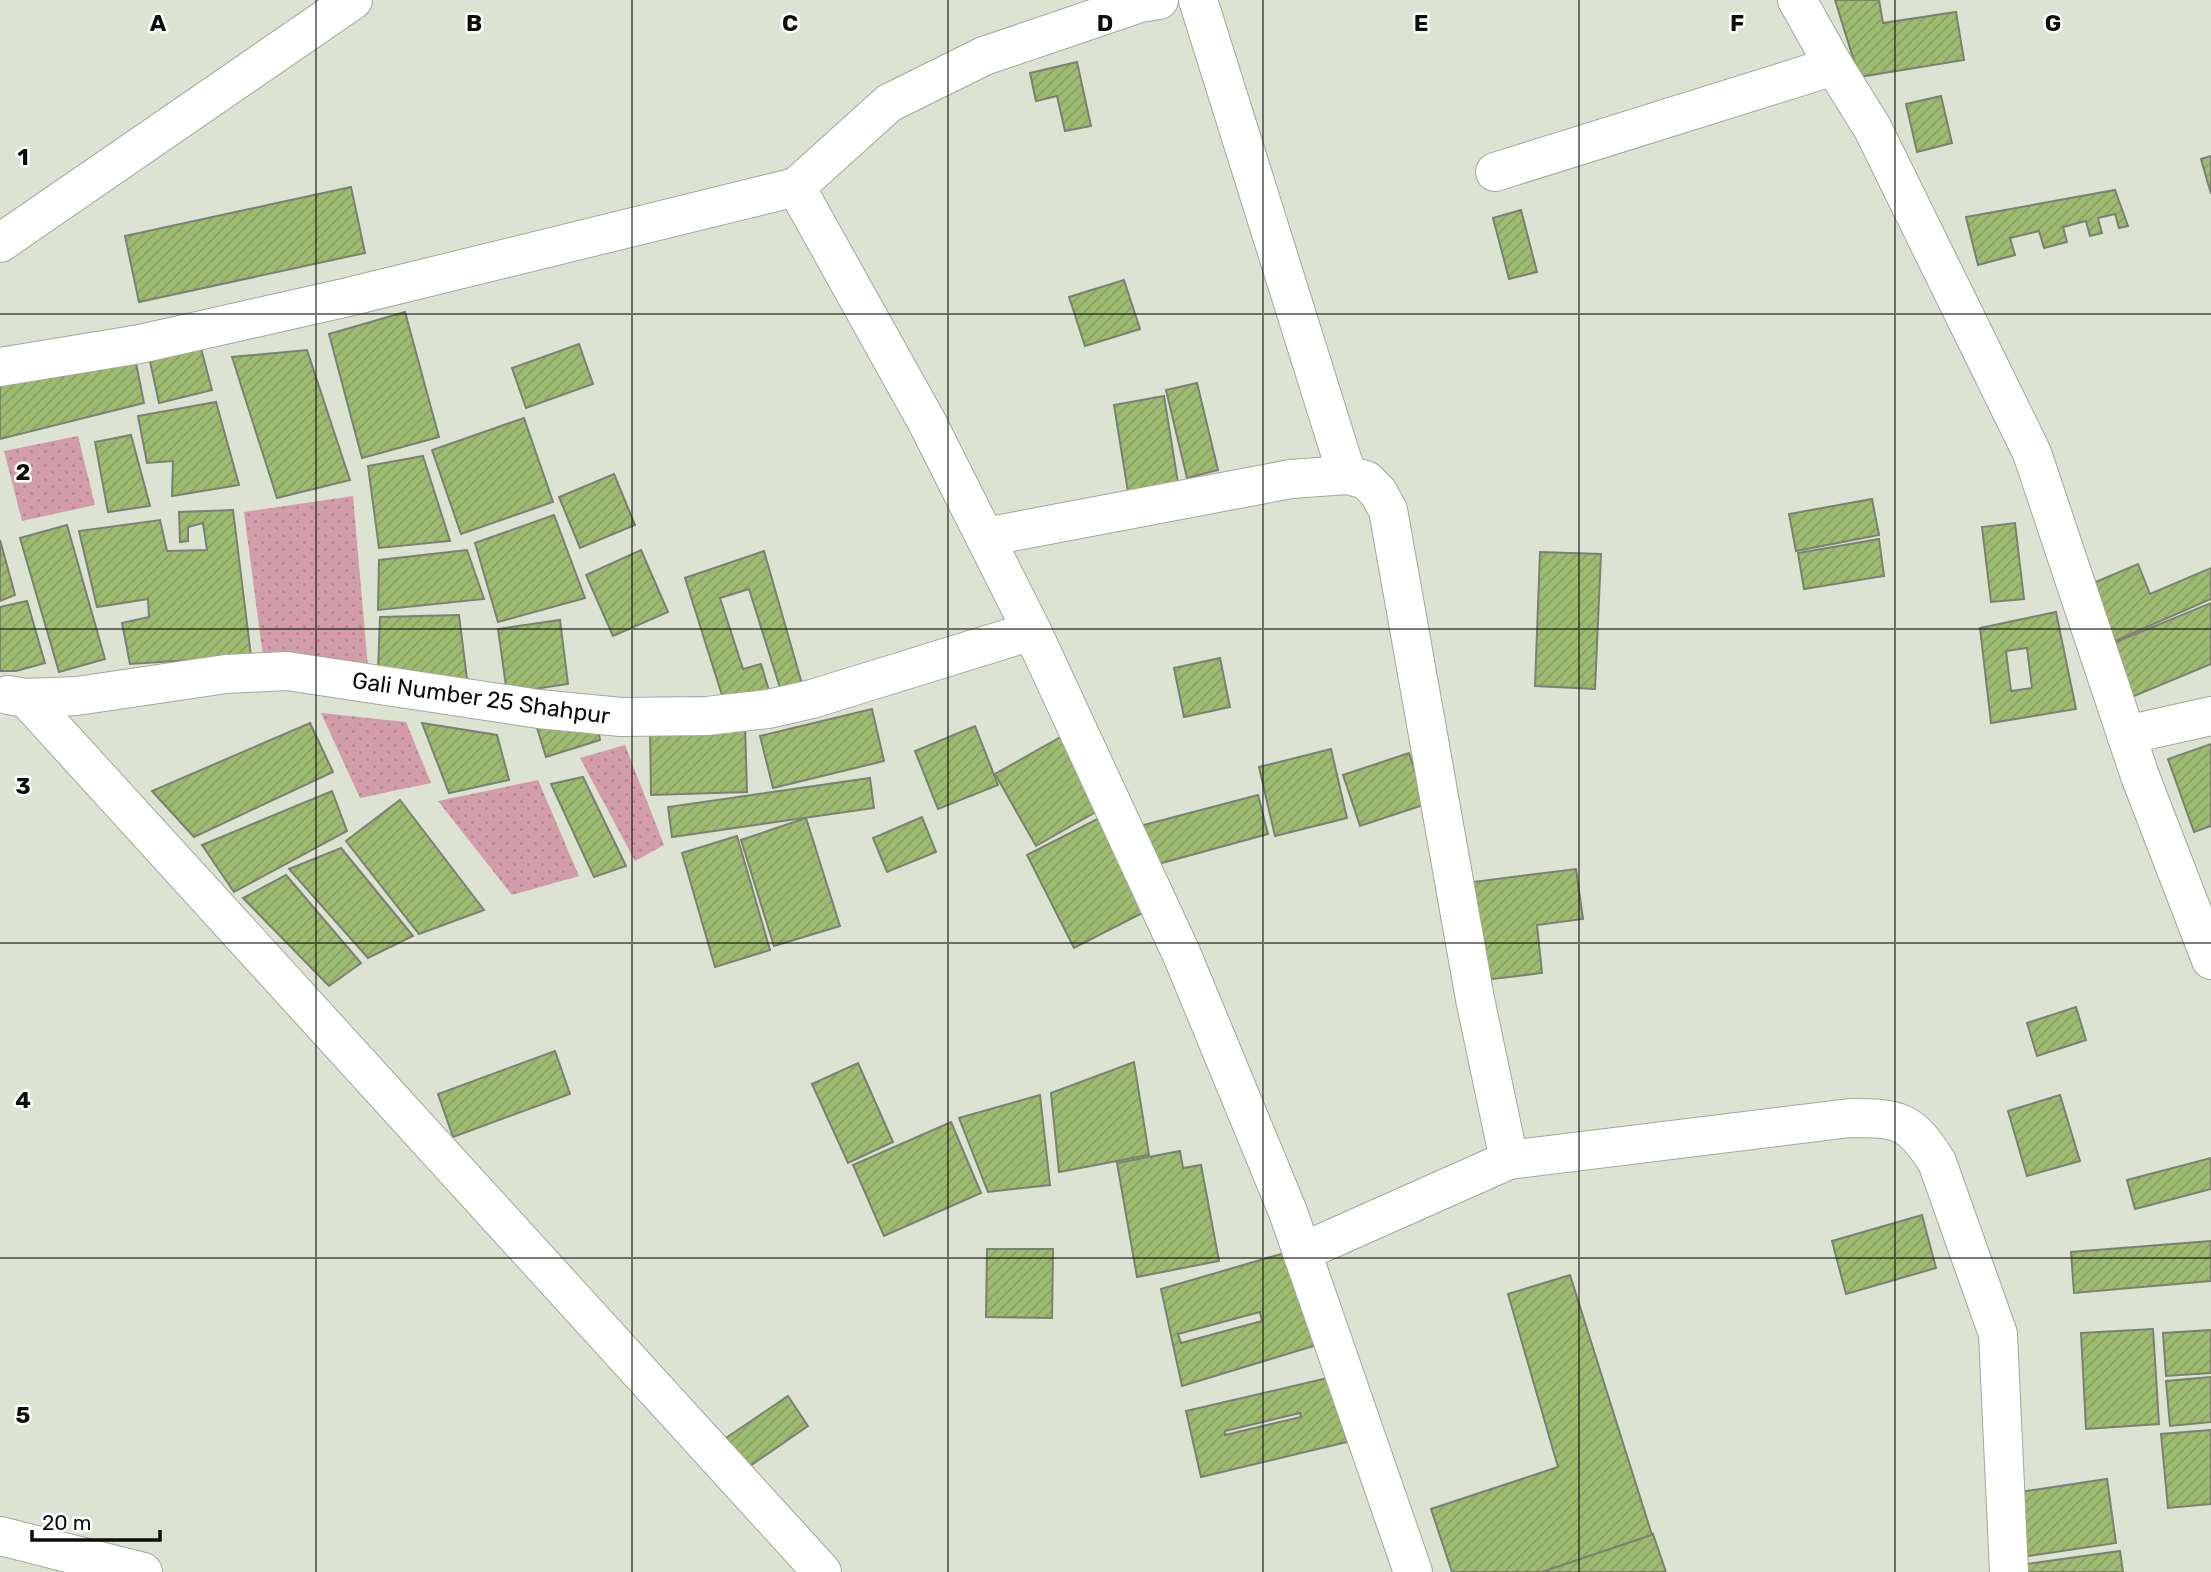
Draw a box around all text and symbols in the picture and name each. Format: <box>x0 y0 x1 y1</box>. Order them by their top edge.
text: A <box>150 9 167 37</box>
text: B <box>466 9 482 37</box>
text: C <box>782 9 798 37</box>
text: D <box>1097 9 1113 37</box>
text: E <box>1414 9 1428 37</box>
text: F <box>1730 9 1744 37</box>
text: G <box>2045 9 2061 37</box>
text: 1 <box>17 143 29 171</box>
text: 2 <box>16 458 30 486</box>
street label: Gali Number 25 Shahpur <box>350 666 612 730</box>
text: 3 <box>15 772 31 800</box>
text: 4 <box>15 1086 31 1114</box>
text: 5 <box>16 1401 31 1429</box>
scale bar <box>32 1498 159 1542</box>
text: 20 m <box>42 1510 91 1535</box>

